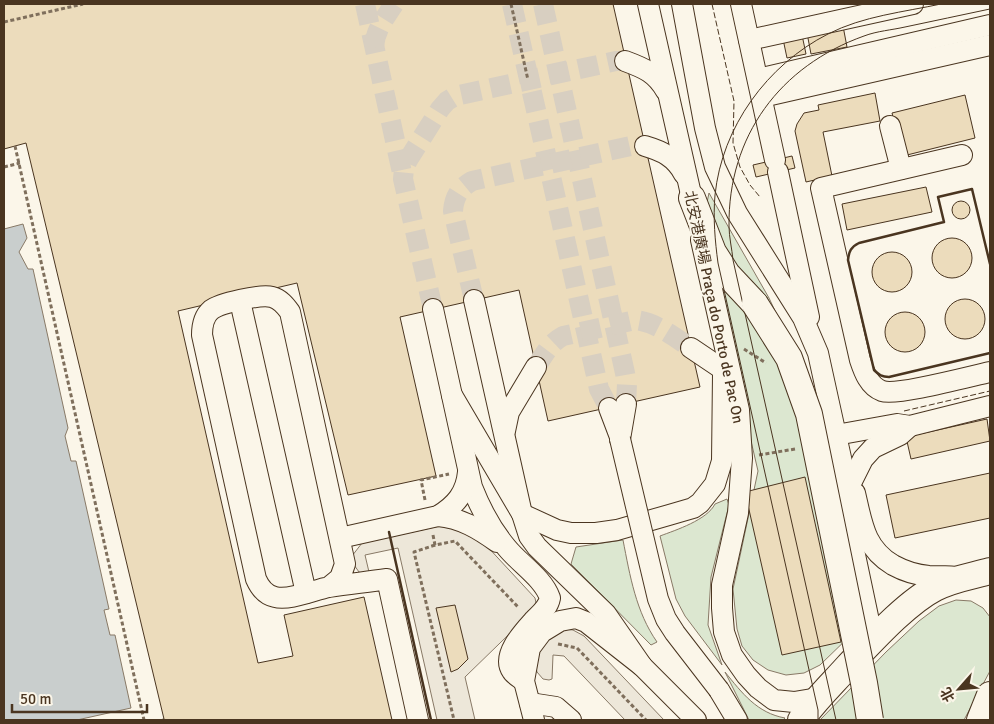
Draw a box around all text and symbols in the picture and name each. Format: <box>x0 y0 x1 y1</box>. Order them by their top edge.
street label: 北安港廣場 Praça do Porto de Pac On <box>681 189 747 425</box>
north arrow <box>934 664 984 714</box>
scale bar <box>12 682 148 714</box>
text: 北 <box>937 685 959 705</box>
text: 50 m <box>20 690 51 708</box>

